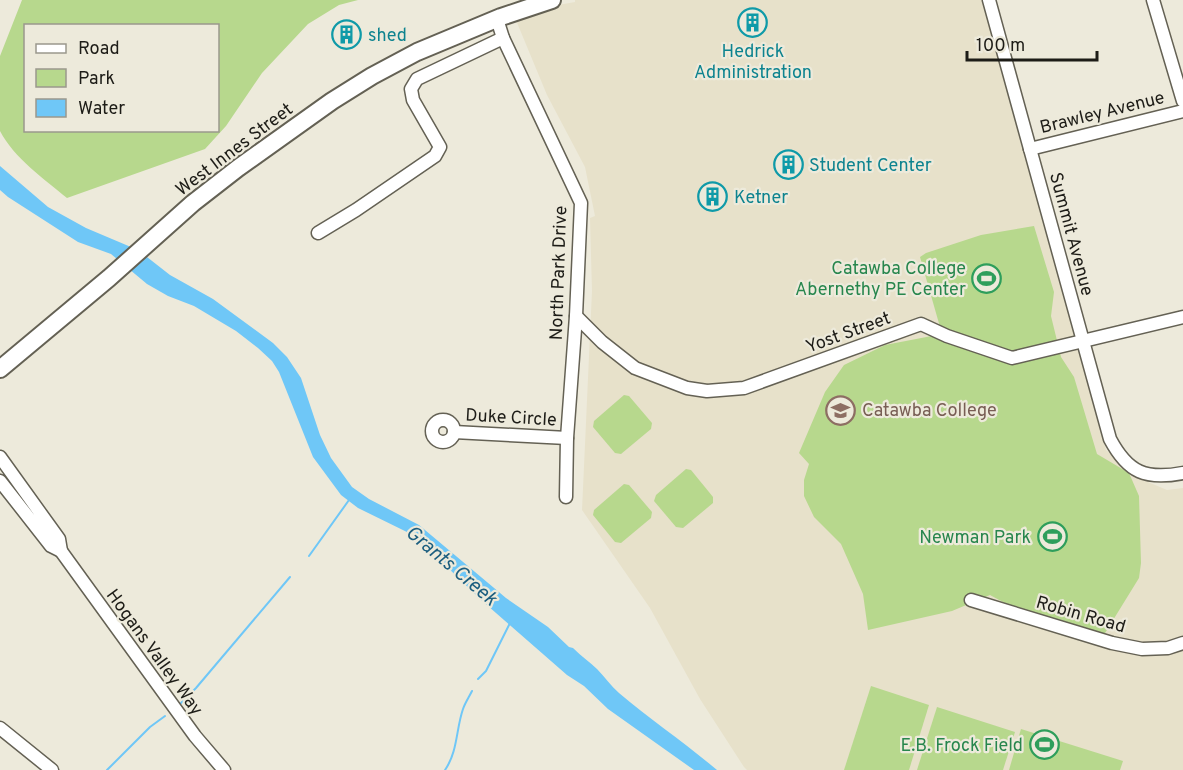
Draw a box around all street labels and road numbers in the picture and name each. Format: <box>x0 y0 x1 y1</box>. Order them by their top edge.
street label: Brawley Avenue <box>1038 87 1167 140</box>
street label: West Innes Street <box>172 99 298 202</box>
street label: Summit Avenue <box>1043 170 1098 299</box>
street label: North Park Drive <box>546 205 573 341</box>
street label: Yost Street <box>803 307 894 359</box>
street label: Duke Circle <box>465 405 557 432</box>
street label: Hogans Valley Way <box>100 585 207 721</box>
street label: Robin Road <box>1033 592 1128 639</box>

